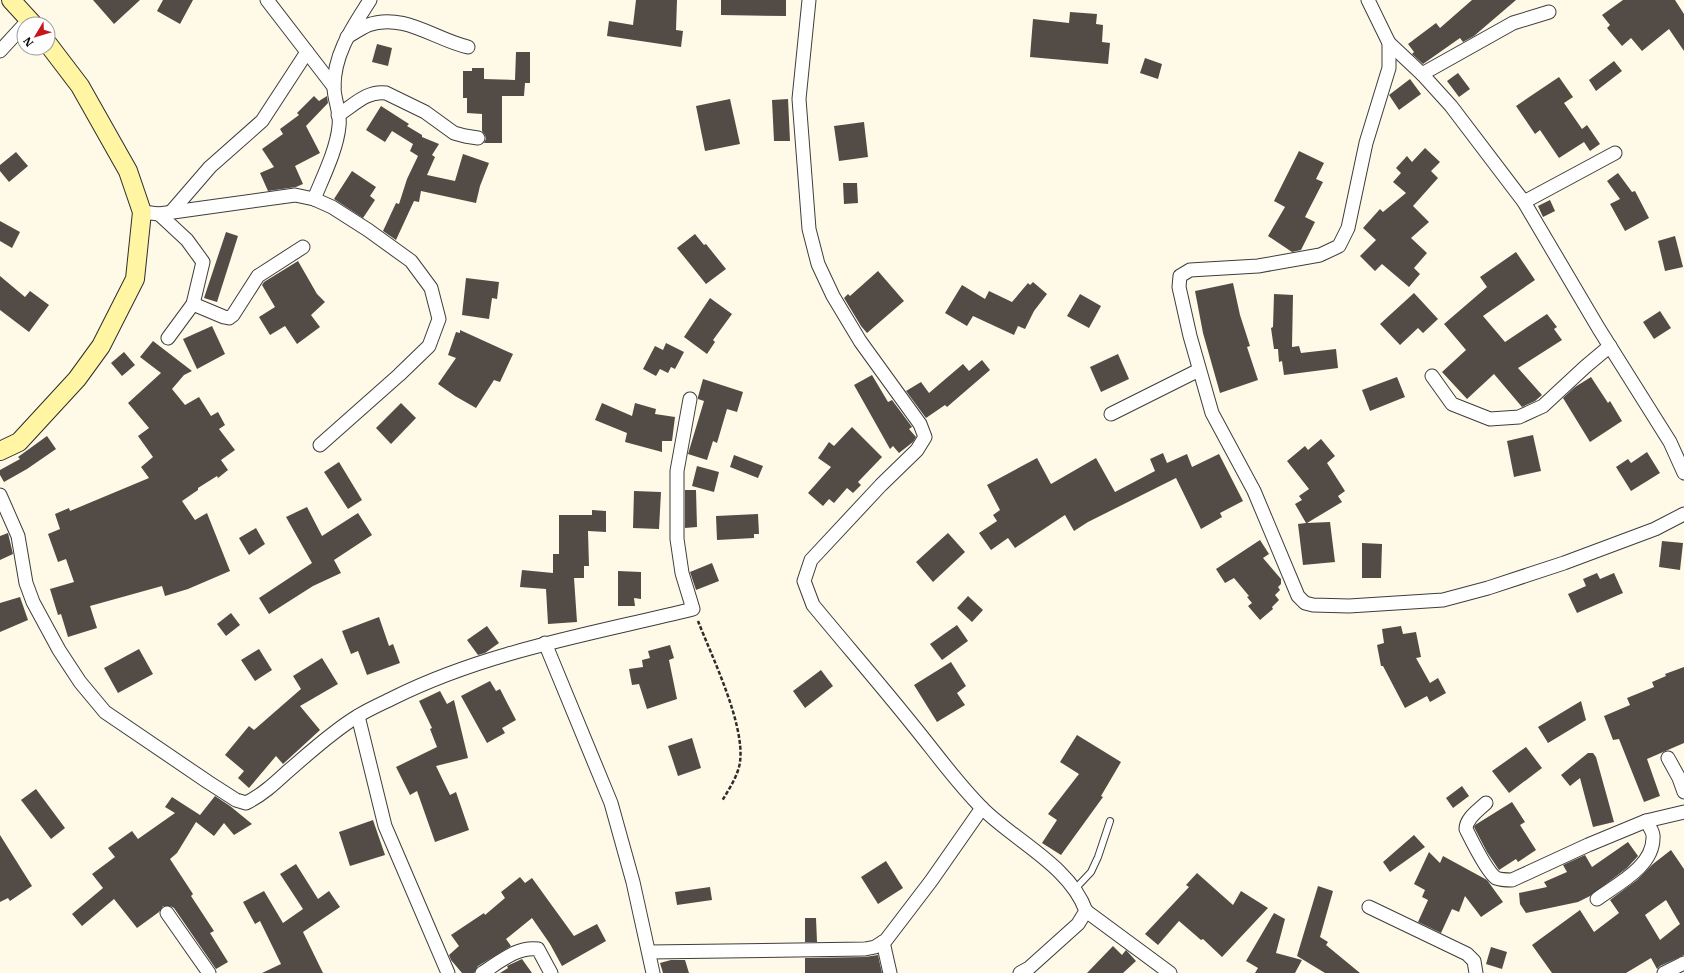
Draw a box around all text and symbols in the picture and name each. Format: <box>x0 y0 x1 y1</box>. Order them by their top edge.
north arrow <box>16 16 56 56</box>
text: N <box>20 34 36 50</box>

